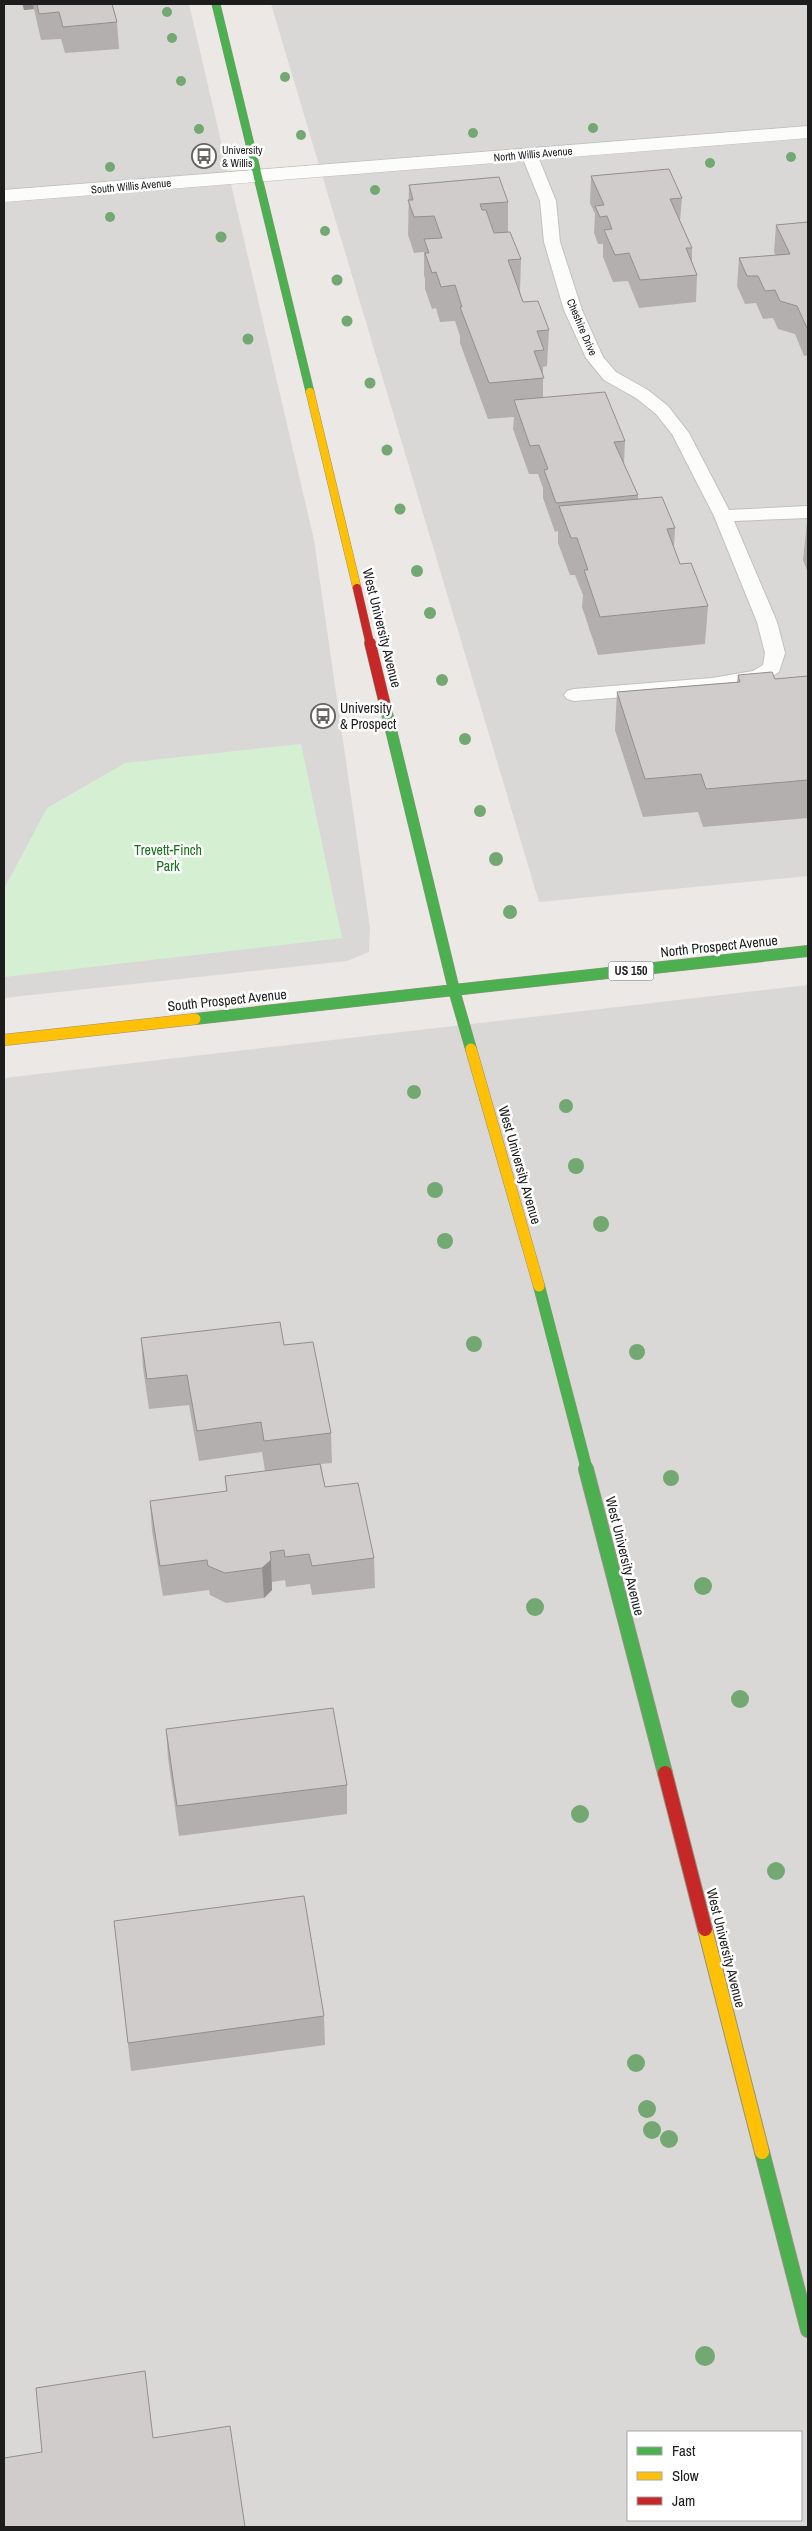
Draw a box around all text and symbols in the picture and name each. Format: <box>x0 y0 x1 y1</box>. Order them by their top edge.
bus stop icon: University & Willis <box>191 143 217 169</box>
place label: University & Willis <box>222 143 263 170</box>
street label: North Willis Avenue <box>493 144 573 164</box>
street label: South Willis Avenue <box>90 176 172 196</box>
street label: Cheshire Drive <box>564 296 600 358</box>
street label: West University Avenue <box>358 567 406 689</box>
place label: University & Prospect <box>340 699 396 733</box>
bus stop icon: University & Prospect <box>310 703 336 729</box>
park label: Trevett-Finch Park <box>134 841 202 875</box>
street label: North Prospect Avenue <box>659 931 779 961</box>
road number: US 150 <box>608 961 654 980</box>
street label: South Prospect Avenue <box>166 985 288 1015</box>
street label: West University Avenue <box>495 1104 545 1226</box>
street label: West University Avenue <box>601 1495 649 1617</box>
street label: West University Avenue <box>702 1887 750 2009</box>
legend <box>627 2431 802 2521</box>
text: Fast <box>672 2440 696 2461</box>
text: Slow <box>672 2465 699 2486</box>
text: Jam <box>672 2490 695 2511</box>

